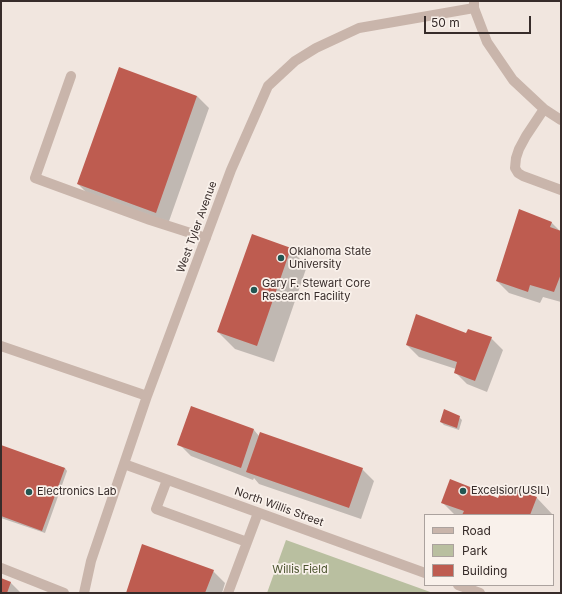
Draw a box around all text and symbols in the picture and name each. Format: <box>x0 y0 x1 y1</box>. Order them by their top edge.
scale bar <box>426 8 533 34</box>
text: 50 m <box>431 15 460 30</box>
street label: West Tyler Avenue <box>174 179 220 275</box>
place label: Oklahoma State University <box>289 245 371 271</box>
marker: Oklahoma State University <box>276 253 286 263</box>
place label: Gary F. Stewart Core Research Facility <box>262 277 370 303</box>
marker: Gary F. Stewart Core Research Facility <box>249 285 259 295</box>
place label: Excelsior(USIL) <box>471 484 550 498</box>
place label: Electronics Lab <box>37 485 117 499</box>
street label: North Willis Street <box>233 485 325 529</box>
marker: Excelsior(USIL) <box>458 486 468 496</box>
marker: Electronics Lab <box>24 487 34 497</box>
legend <box>424 514 554 586</box>
text: Road <box>462 523 491 538</box>
text: Park <box>462 543 488 558</box>
park label: Willis Field <box>272 563 328 577</box>
text: Building <box>462 563 507 578</box>

